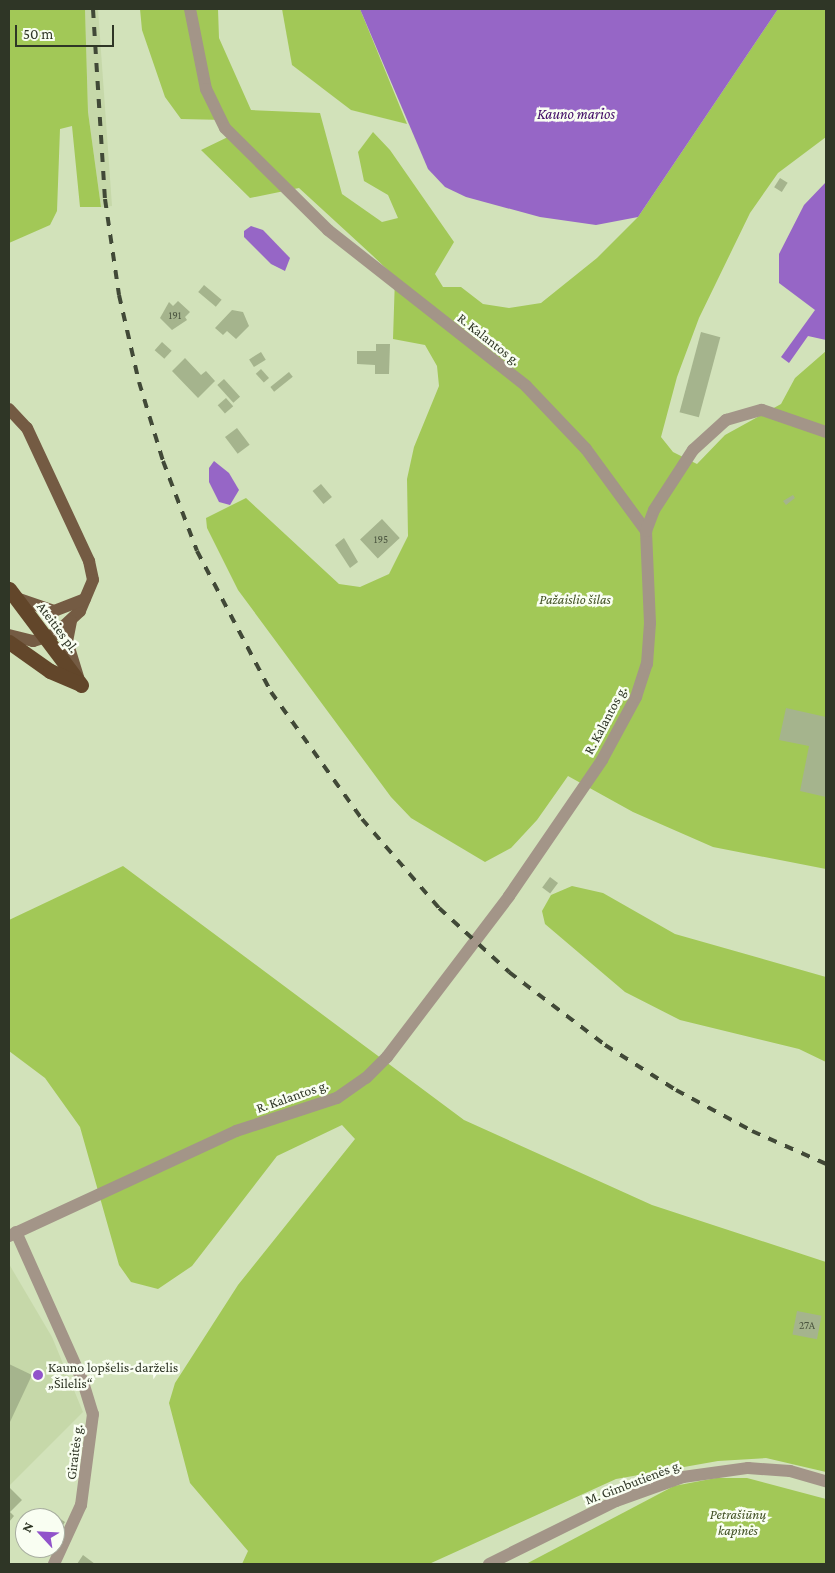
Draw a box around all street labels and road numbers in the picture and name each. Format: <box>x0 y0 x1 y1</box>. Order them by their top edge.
street label: R. Kalantos g. <box>454 309 524 369</box>
street label: Ateities pl. <box>34 598 82 656</box>
street label: R. Kalantos g. <box>580 683 630 757</box>
street label: R. Kalantos g. <box>254 1076 330 1116</box>
street label: Giraitės g. <box>62 1423 86 1481</box>
street label: M. Gimbutienės g. <box>582 1456 684 1508</box>

